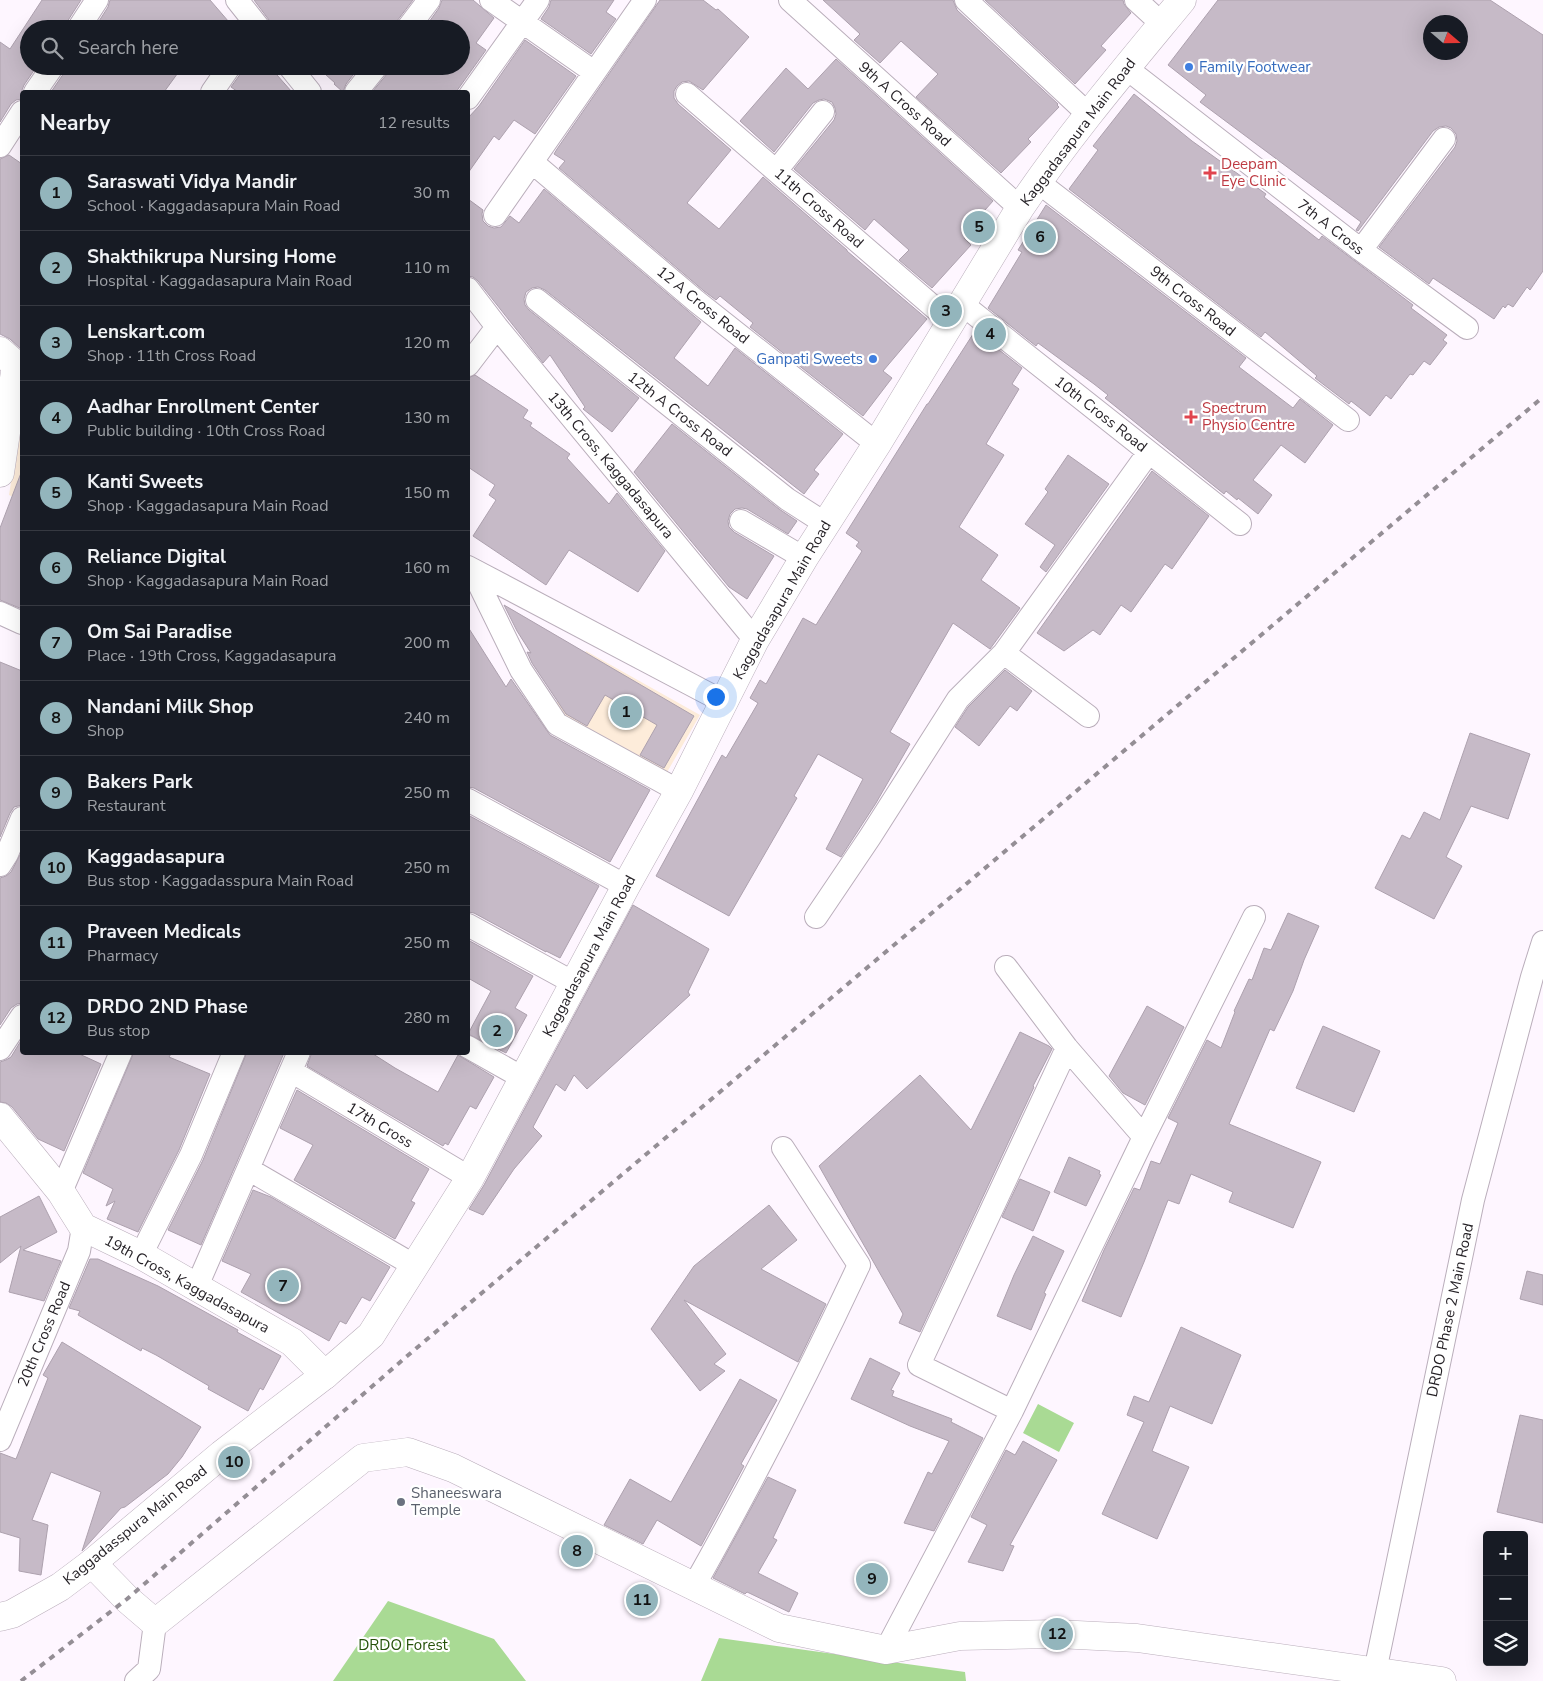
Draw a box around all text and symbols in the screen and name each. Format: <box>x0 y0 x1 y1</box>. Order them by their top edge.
north arrow <box>1423 15 1468 60</box>
search box <box>20 20 470 75</box>
icon: search <box>38 34 66 62</box>
text: Search here <box>78 35 179 61</box>
street label: Kaggadasapura Main Road <box>1016 54 1140 210</box>
street label: 9th A Cross Road <box>854 57 956 151</box>
place label: Family Footwear <box>1199 57 1311 77</box>
marker: Family Footwear <box>1183 61 1195 73</box>
text: Nearby <box>40 109 110 137</box>
text: 12 results <box>378 112 450 134</box>
place label: Deepam Eye Clinic <box>1221 154 1286 191</box>
street label: 11th Cross Road <box>770 164 868 252</box>
marker: Deepam Eye Clinic <box>1203 166 1217 180</box>
text: Saraswati Vidya Mandir <box>87 169 297 195</box>
text: 1 <box>51 182 61 204</box>
text: 30 m <box>413 182 450 204</box>
text: School · Kaggadasapura Main Road <box>87 195 340 217</box>
street label: 7th A Cross <box>1293 195 1369 259</box>
pin: 5 <box>963 208 995 246</box>
pin: 6 <box>1024 218 1056 256</box>
text: Shakthikrupa Nursing Home <box>87 244 336 270</box>
text: 2 <box>51 257 61 279</box>
text: 110 m <box>403 257 450 279</box>
street label: 12 A Cross Road <box>653 261 753 349</box>
street label: 9th Cross Road <box>1146 261 1240 341</box>
text: Hospital · Kaggadasapura Main Road <box>87 270 352 292</box>
pin: 3 <box>930 292 962 330</box>
pin: 4 <box>974 315 1006 353</box>
text: Lenskart.com <box>87 319 205 345</box>
text: 3 <box>51 332 61 354</box>
text: 120 m <box>403 332 450 354</box>
text: Shop · 11th Cross Road <box>87 345 256 367</box>
place label: Ganpati Sweets <box>756 349 863 369</box>
marker: Ganpati Sweets <box>867 353 879 365</box>
street label: 12th A Cross Road <box>624 367 736 461</box>
street label: 10th Cross Road <box>1051 371 1151 457</box>
street label: 13th Cross, Kaggadasapura <box>544 387 678 543</box>
text: Aadhar Enrollment Center <box>87 394 319 420</box>
place label: Spectrum Physio Centre <box>1202 398 1295 435</box>
text: 4 <box>51 407 61 429</box>
text: 130 m <box>403 407 450 429</box>
marker: Spectrum Physio Centre <box>1184 410 1198 424</box>
text: Public building · 10th Cross Road <box>87 420 325 442</box>
text: Kanti Sweets <box>87 469 203 495</box>
text: 5 <box>51 482 61 504</box>
text: 150 m <box>403 482 450 504</box>
text: Shop · Kaggadasapura Main Road <box>87 495 329 517</box>
street label: Kaggadasapura Main Road <box>728 517 836 683</box>
text: Reliance Digital <box>87 544 226 570</box>
text: 6 <box>51 557 61 579</box>
text: 160 m <box>403 557 450 579</box>
text: Shop · Kaggadasapura Main Road <box>87 570 329 592</box>
text: Om Sai Paradise <box>87 619 232 645</box>
text: 7 <box>51 632 61 654</box>
text: 200 m <box>403 632 450 654</box>
text: Place · 19th Cross, Kaggadasapura <box>87 645 336 667</box>
your location <box>703 684 729 710</box>
pin: 1 <box>610 693 642 731</box>
text: Nandani Milk Shop <box>87 694 254 720</box>
text: 8 <box>51 707 61 729</box>
text: 240 m <box>403 707 450 729</box>
text: Shop <box>87 720 124 742</box>
text: Bakers Park <box>87 769 193 795</box>
text: 9 <box>51 782 61 804</box>
text: 250 m <box>403 782 450 804</box>
text: Restaurant <box>87 795 166 817</box>
text: Kaggadasapura <box>87 844 225 870</box>
text: 10 <box>46 857 66 879</box>
text: 250 m <box>403 857 450 879</box>
text: Bus stop · Kaggadasspura Main Road <box>87 870 354 892</box>
street label: Kaggadasapura Main Road <box>538 872 640 1040</box>
text: Praveen Medicals <box>87 919 241 945</box>
text: 11 <box>46 932 66 954</box>
text: 250 m <box>403 932 450 954</box>
text: Pharmacy <box>87 945 158 967</box>
text: DRDO 2ND Phase <box>87 994 248 1020</box>
text: 12 <box>46 1007 66 1029</box>
text: 280 m <box>403 1007 450 1029</box>
pin: 2 <box>481 1012 513 1050</box>
text: Bus stop <box>87 1020 150 1042</box>
street label: 17th Cross <box>343 1097 417 1153</box>
street label: DRDO Phase 2 Main Road <box>1422 1221 1478 1399</box>
street label: 19th Cross, Kaggadasapura <box>101 1230 273 1338</box>
pin: 7 <box>267 1267 299 1305</box>
street label: 20th Cross Road <box>13 1278 75 1390</box>
pin: 10 <box>218 1443 250 1481</box>
street label: Kaggadasspura Main Road <box>59 1461 211 1589</box>
place label: Shaneeswara Temple <box>411 1483 502 1520</box>
marker: Shaneeswara Temple <box>395 1496 407 1508</box>
map controls <box>1483 1531 1528 1666</box>
button: + <box>1483 1531 1528 1576</box>
pin: 8 <box>561 1532 593 1570</box>
pin: 9 <box>856 1560 888 1598</box>
button: − <box>1483 1576 1528 1621</box>
pin: 11 <box>626 1581 658 1619</box>
pin: 12 <box>1041 1615 1073 1653</box>
button: layers <box>1483 1621 1528 1666</box>
park label: DRDO Forest <box>358 1635 449 1655</box>

